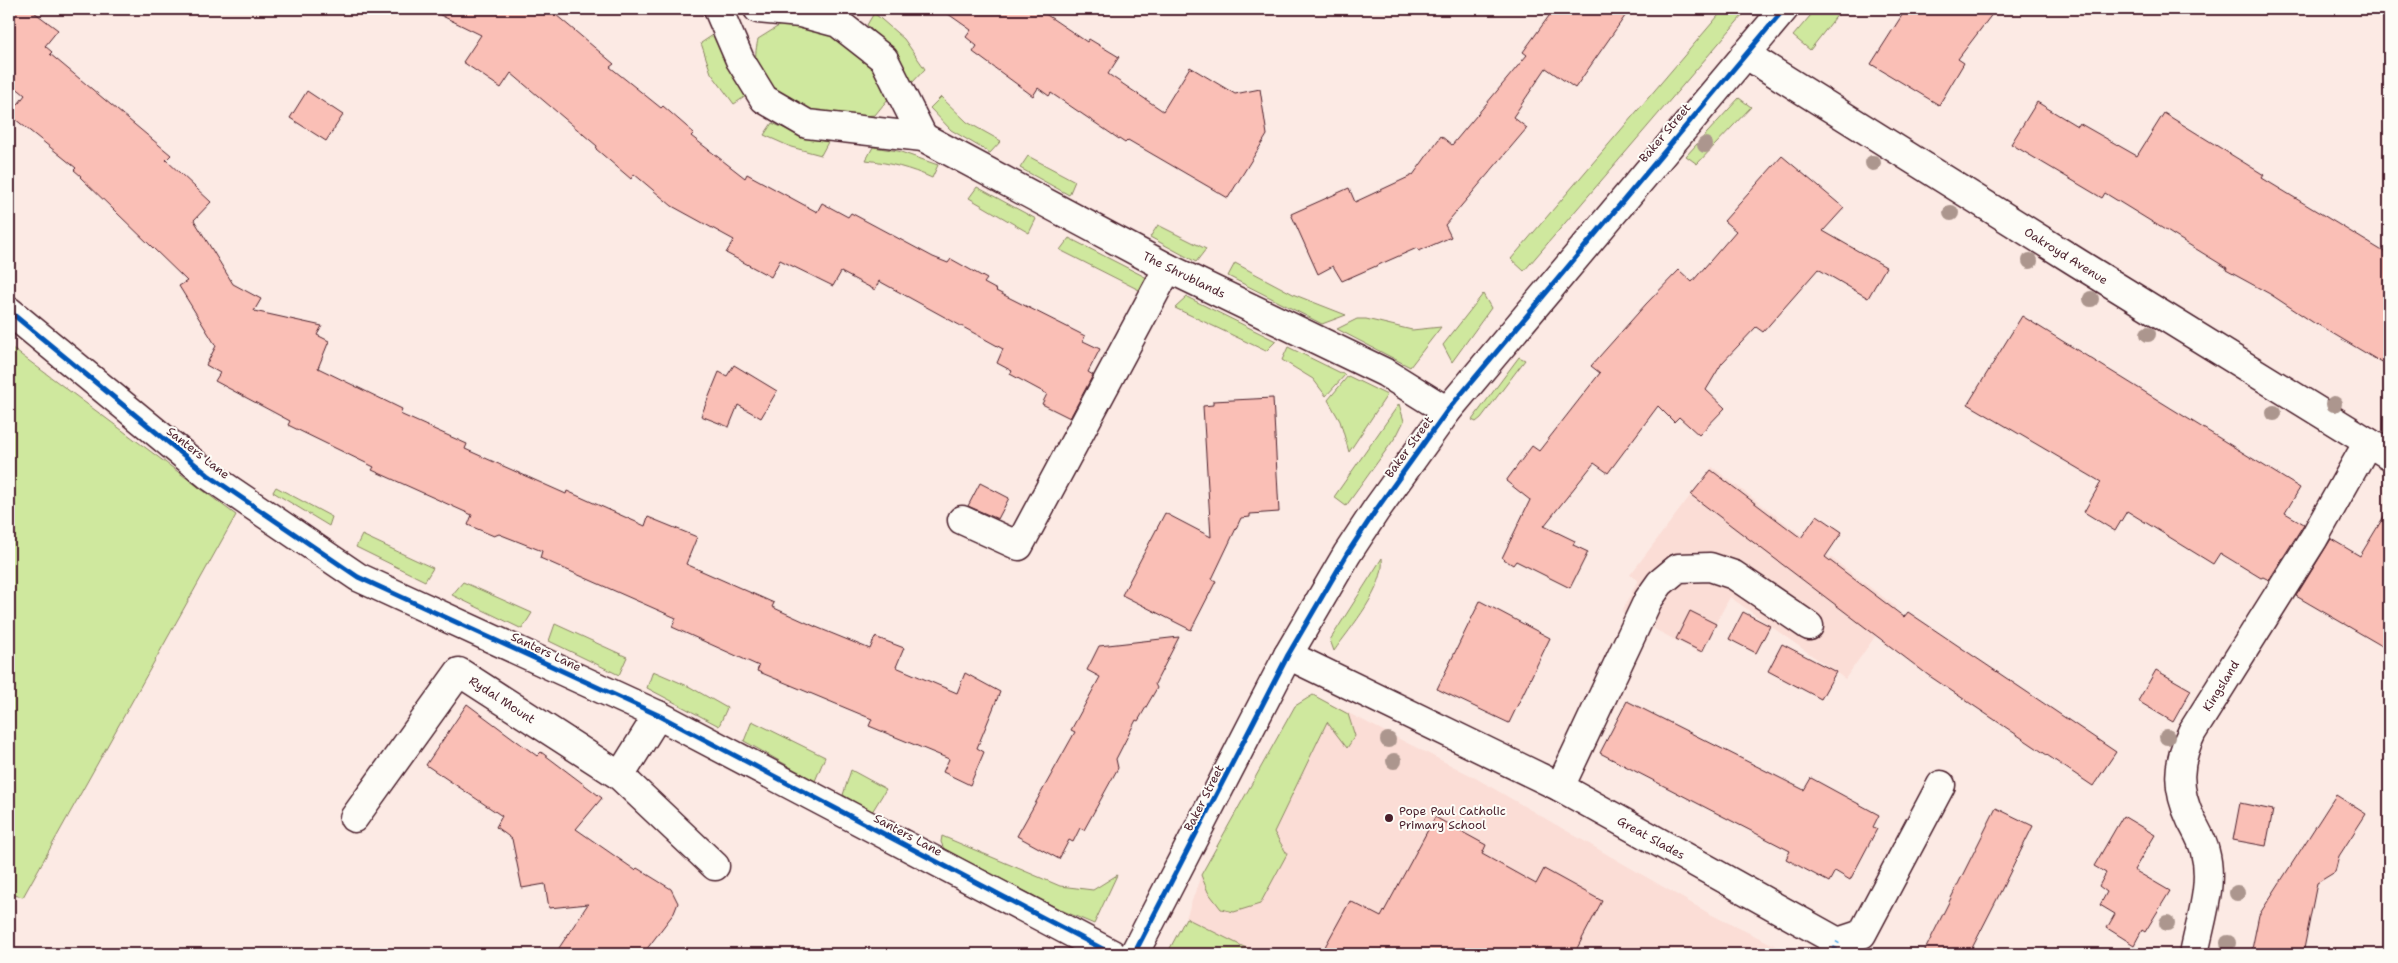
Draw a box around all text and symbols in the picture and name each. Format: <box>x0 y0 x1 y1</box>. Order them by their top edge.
street label: Baker Street <box>1636 100 1694 166</box>
street label: Oakroyd Avenue <box>2021 224 2111 288</box>
street label: The Shrublands <box>1140 248 1228 302</box>
street label: Baker Street <box>1381 413 1437 481</box>
street label: Santers Lane <box>163 423 233 483</box>
street label: Santers Lane <box>508 629 584 675</box>
street label: Kingsland <box>2199 657 2243 714</box>
street label: Rydal Mount <box>466 673 538 727</box>
street label: Baker Street <box>1180 762 1228 834</box>
place label: Pope Paul Catholic Primary School <box>1399 803 1506 833</box>
street label: Santers Lane <box>871 810 945 860</box>
marker: Pope Paul Catholic Primary School <box>1383 812 1395 824</box>
street label: Great Slades <box>1614 813 1688 863</box>

